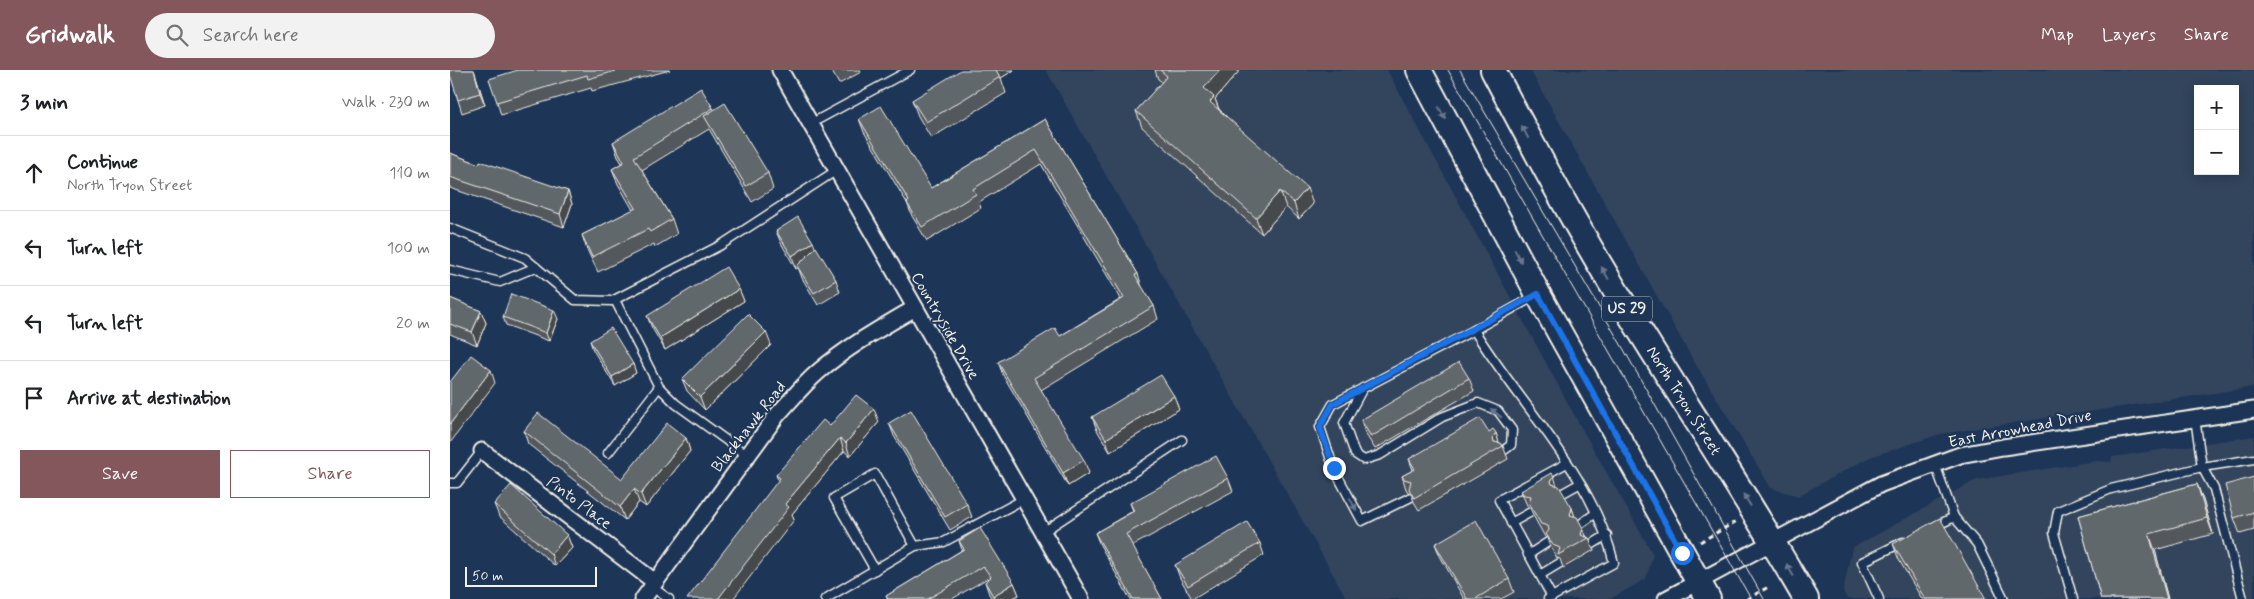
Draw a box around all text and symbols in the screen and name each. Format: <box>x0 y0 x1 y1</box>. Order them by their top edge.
search box <box>145 13 495 58</box>
text: Gridwalk <box>25 20 115 51</box>
icon: search <box>163 21 191 49</box>
text: Search here <box>203 23 298 48</box>
text: Map <box>2041 23 2074 47</box>
text: Layers <box>2102 23 2156 47</box>
text: Share <box>2184 23 2229 47</box>
map controls <box>2194 85 2239 175</box>
button: + <box>2194 85 2239 130</box>
text: 3 min <box>20 89 68 117</box>
text: Walk · 230 m <box>342 92 430 113</box>
one-way arrow <box>1438 106 1446 120</box>
one-way arrow <box>1521 125 1529 139</box>
button: − <box>2194 130 2239 175</box>
text: Continue <box>67 150 138 175</box>
icon: ahead <box>20 159 48 187</box>
text: 110 m <box>389 163 430 184</box>
text: North Tryon Street <box>67 175 192 196</box>
icon: left <box>20 234 48 262</box>
text: Turn left <box>67 236 143 261</box>
text: 100 m <box>387 238 430 259</box>
one-way arrow <box>1514 249 1522 264</box>
one-way arrow <box>1601 267 1610 280</box>
street label: Countryside Drive <box>906 268 984 384</box>
road number: US 29 <box>1602 296 1652 322</box>
icon: left <box>20 309 48 337</box>
text: Turn left <box>67 311 143 336</box>
text: 20 m <box>396 313 430 334</box>
street label: North Tryon Street <box>1642 342 1726 459</box>
street label: Blackhawk Road <box>707 377 791 477</box>
icon: arrive <box>20 384 48 412</box>
text: Arrive at destination <box>67 386 231 411</box>
street label: East Arrowhead Drive <box>1947 405 2093 453</box>
one-way arrow <box>1490 407 1503 418</box>
button: Save <box>20 450 220 498</box>
button: Share <box>230 450 430 498</box>
route end <box>1323 457 1346 480</box>
street label: Pinto Place <box>542 472 616 534</box>
one-way arrow <box>1743 493 1752 506</box>
one-way arrow <box>1349 497 1357 511</box>
route start <box>1671 542 1694 565</box>
scale bar <box>465 564 598 587</box>
one-way arrow <box>1785 564 1794 577</box>
text: 50 m <box>472 567 503 585</box>

